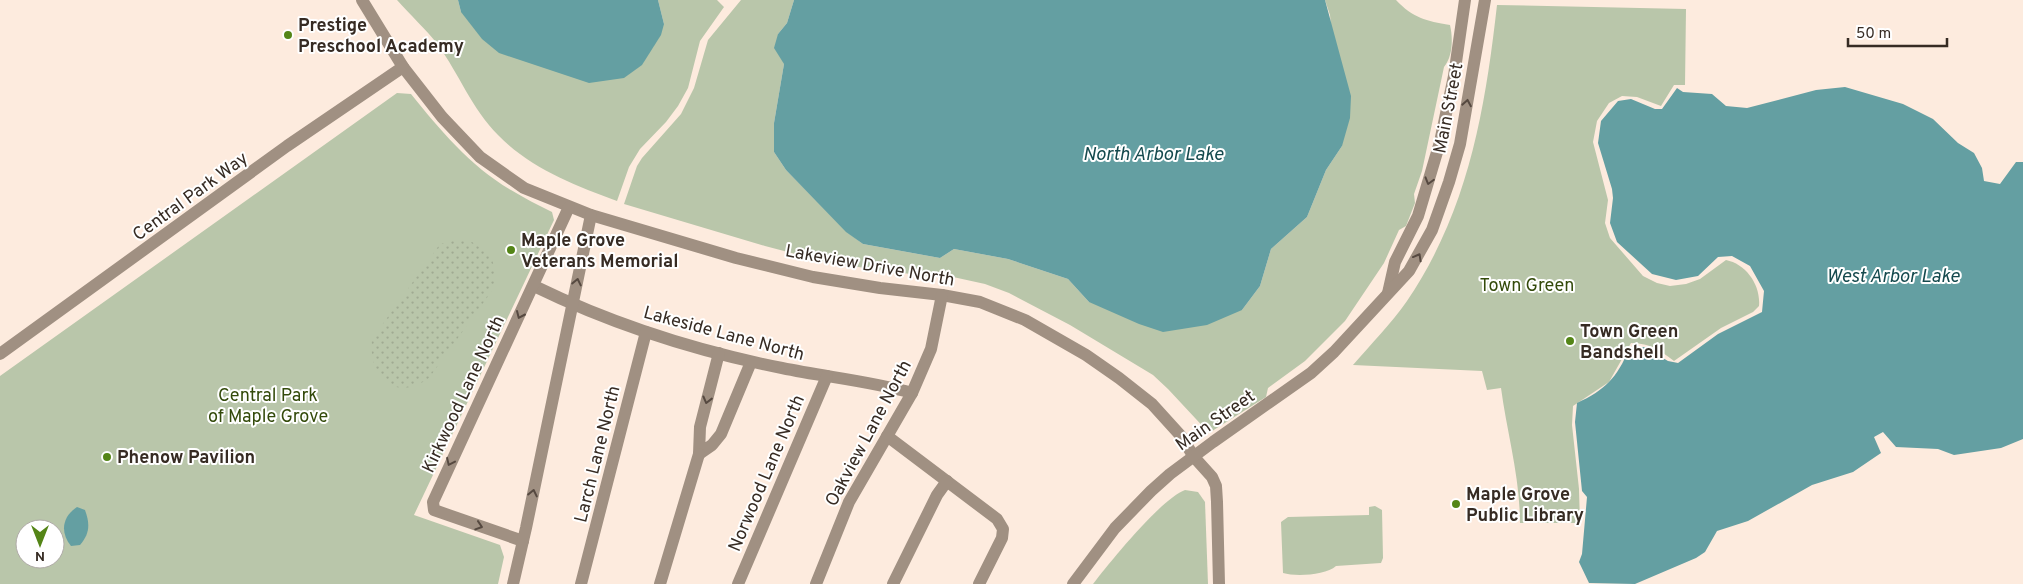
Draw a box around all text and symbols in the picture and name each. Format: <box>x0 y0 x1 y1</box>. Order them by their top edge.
place label: Prestige Preschool Academy <box>298 15 464 59</box>
scale bar <box>1848 15 1947 47</box>
text: 50 m <box>1856 25 1891 44</box>
marker: Prestige Preschool Academy <box>282 29 294 41</box>
street label: Main Street <box>1429 61 1470 156</box>
one-way arrow <box>1462 98 1472 107</box>
water label: North Arbor Lake <box>1083 143 1224 167</box>
street label: Central Park Way <box>129 148 253 247</box>
one-way arrow <box>1424 177 1435 186</box>
place label: Maple Grove Veterans Memorial <box>521 230 678 274</box>
street label: Lakeview Drive North <box>783 240 956 293</box>
marker: Maple Grove Veterans Memorial <box>505 244 517 256</box>
one-way arrow <box>1411 253 1421 262</box>
water label: West Arbor Lake <box>1826 265 1960 289</box>
park label: Town Green <box>1480 275 1574 298</box>
one-way arrow <box>571 278 582 287</box>
street label: Lakeside Lane North <box>641 302 807 367</box>
one-way arrow <box>515 310 526 319</box>
street label: Kirkwood Lane North <box>418 312 511 477</box>
place label: Town Green Bandshell <box>1580 321 1678 365</box>
marker: Town Green Bandshell <box>1564 335 1576 347</box>
street label: Oakview Lane North <box>821 357 918 511</box>
street label: Larch Lane North <box>570 383 627 525</box>
park label: Central Park of Maple Grove <box>208 385 328 429</box>
street label: Main Street <box>1172 385 1260 457</box>
street label: Norwood Lane North <box>724 392 811 555</box>
one-way arrow <box>702 396 712 404</box>
place label: Phenow Pavilion <box>117 447 255 470</box>
marker: Phenow Pavilion <box>101 451 113 463</box>
one-way arrow <box>446 457 457 466</box>
place label: Maple Grove Public Library <box>1466 484 1584 528</box>
one-way arrow <box>528 488 538 497</box>
marker: Maple Grove Public Library <box>1450 498 1462 510</box>
north arrow <box>15 519 65 569</box>
one-way arrow <box>474 520 482 530</box>
text: N <box>35 547 45 564</box>

